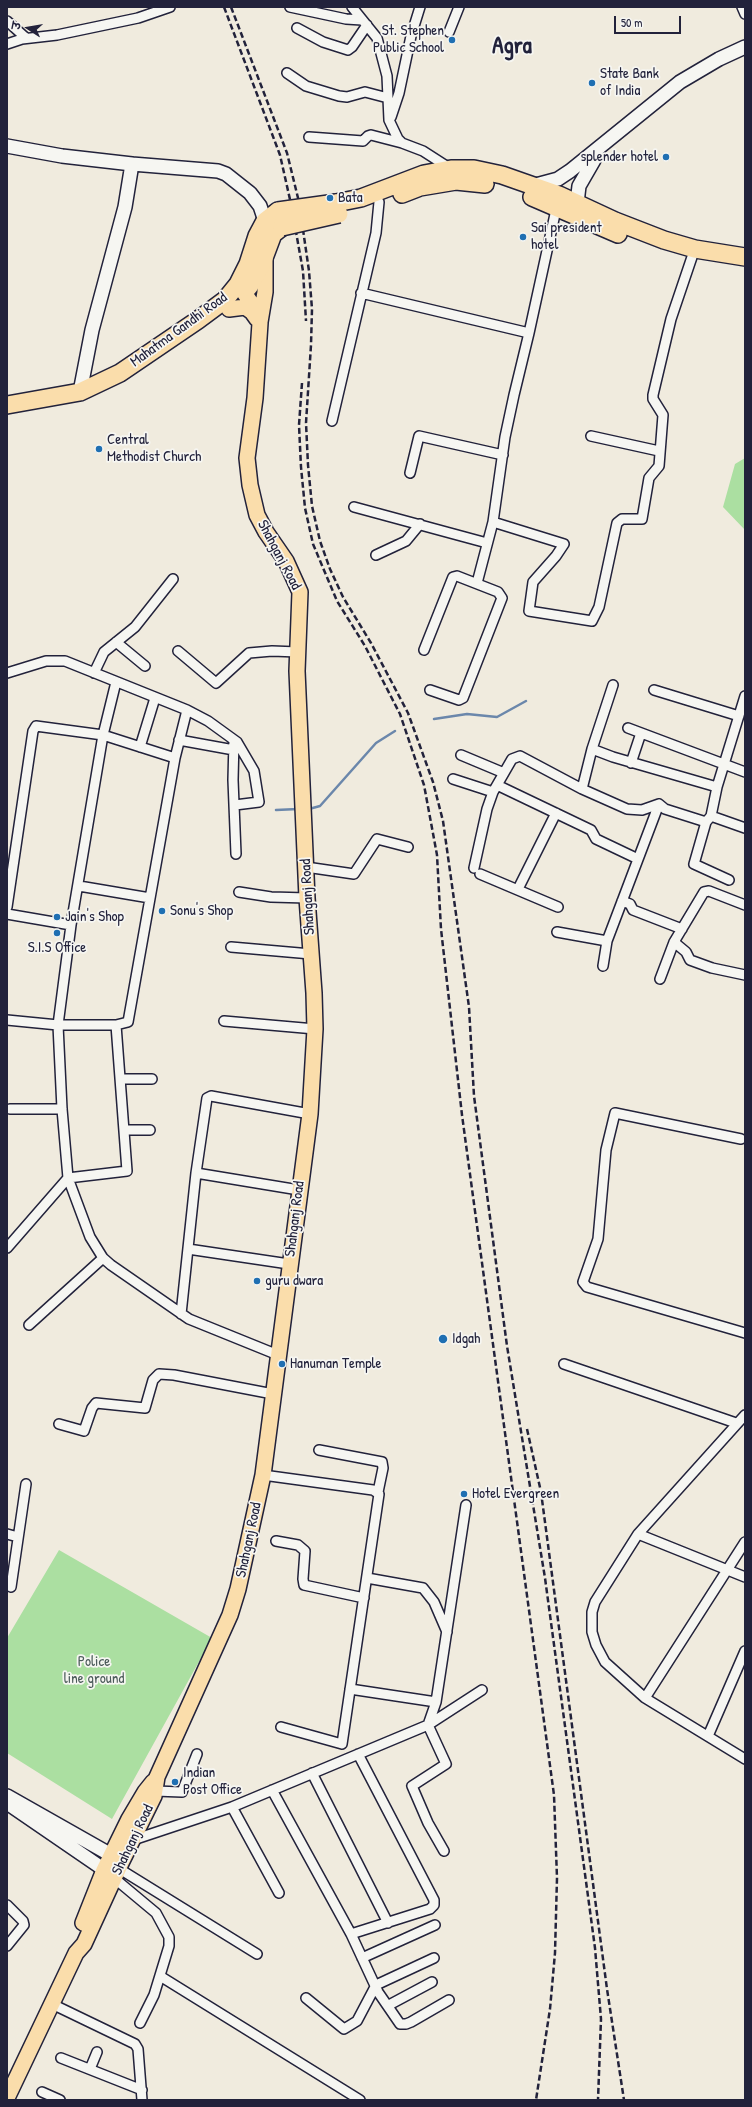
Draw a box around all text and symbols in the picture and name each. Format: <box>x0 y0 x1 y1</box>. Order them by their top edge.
north arrow <box>8 8 48 48</box>
scale bar <box>616 8 683 34</box>
text: 50 m <box>621 14 642 31</box>
text: उ <box>9 20 24 31</box>
place label: St. Stephen Public School <box>373 22 444 57</box>
district label: Agra <box>492 33 532 61</box>
marker: St. Stephen Public School <box>447 35 457 45</box>
place label: State Bank of India <box>600 65 659 100</box>
marker: State Bank of India <box>587 78 597 88</box>
place label: splender hotel <box>581 148 658 166</box>
marker: splender hotel <box>661 152 671 162</box>
place label: Bata <box>338 189 363 207</box>
marker: Bata <box>325 193 335 203</box>
place label: Sai president hotel <box>531 219 602 254</box>
marker: Sai president hotel <box>518 232 528 242</box>
street label: Mahatma Gandhi Road <box>127 289 231 371</box>
place label: Central Methodist Church <box>107 431 201 466</box>
marker: Central Methodist Church <box>94 444 104 454</box>
street label: Shahganj Road <box>253 517 305 593</box>
street label: Shahganj Road <box>297 858 319 936</box>
place label: Sonu's Shop <box>170 902 233 920</box>
marker: Sonu's Shop <box>157 906 167 916</box>
place label: Jain's Shop <box>65 908 124 926</box>
marker: Jain's Shop <box>52 912 62 922</box>
marker: S.I.S Office <box>52 928 62 938</box>
place label: S.I.S Office <box>28 939 86 957</box>
street label: Shahganj Road <box>281 1180 309 1258</box>
place label: guru dwara <box>265 1272 323 1290</box>
marker: guru dwara <box>252 1276 262 1286</box>
place label: Idgah <box>452 1330 480 1348</box>
marker: Idgah <box>437 1333 449 1345</box>
place label: Hanuman Temple <box>290 1355 382 1373</box>
marker: Hanuman Temple <box>277 1359 287 1369</box>
place label: Hotel Evergreen <box>472 1485 559 1503</box>
marker: Hotel Evergreen <box>459 1489 469 1499</box>
street label: Shahganj Road <box>232 1501 266 1579</box>
park label: Police line ground <box>64 1653 124 1688</box>
place label: Indian Post Office <box>183 1764 242 1799</box>
marker: Indian Post Office <box>170 1777 180 1787</box>
street label: Shahganj Road <box>108 1802 158 1878</box>

